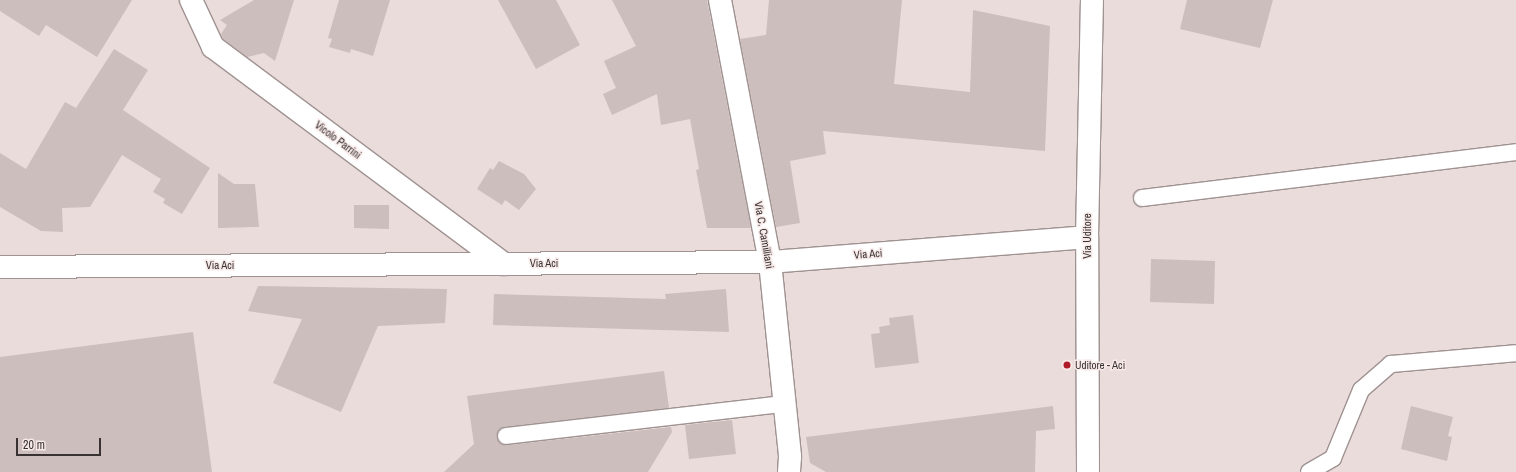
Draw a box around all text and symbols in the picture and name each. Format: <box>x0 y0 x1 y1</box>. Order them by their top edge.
street label: Vicolo Parrini <box>312 118 364 162</box>
street label: Via C. Camilliani <box>752 200 776 270</box>
street label: Via Uditore <box>1080 213 1094 259</box>
street label: Via Aci <box>853 246 883 262</box>
street label: Via Aci <box>530 256 558 270</box>
street label: Via Aci <box>206 258 234 272</box>
place label: Uditore - Aci <box>1075 358 1126 372</box>
marker: Uditore - Aci <box>1062 360 1072 370</box>
scale bar <box>18 430 103 456</box>
text: 20 m <box>23 437 45 453</box>

